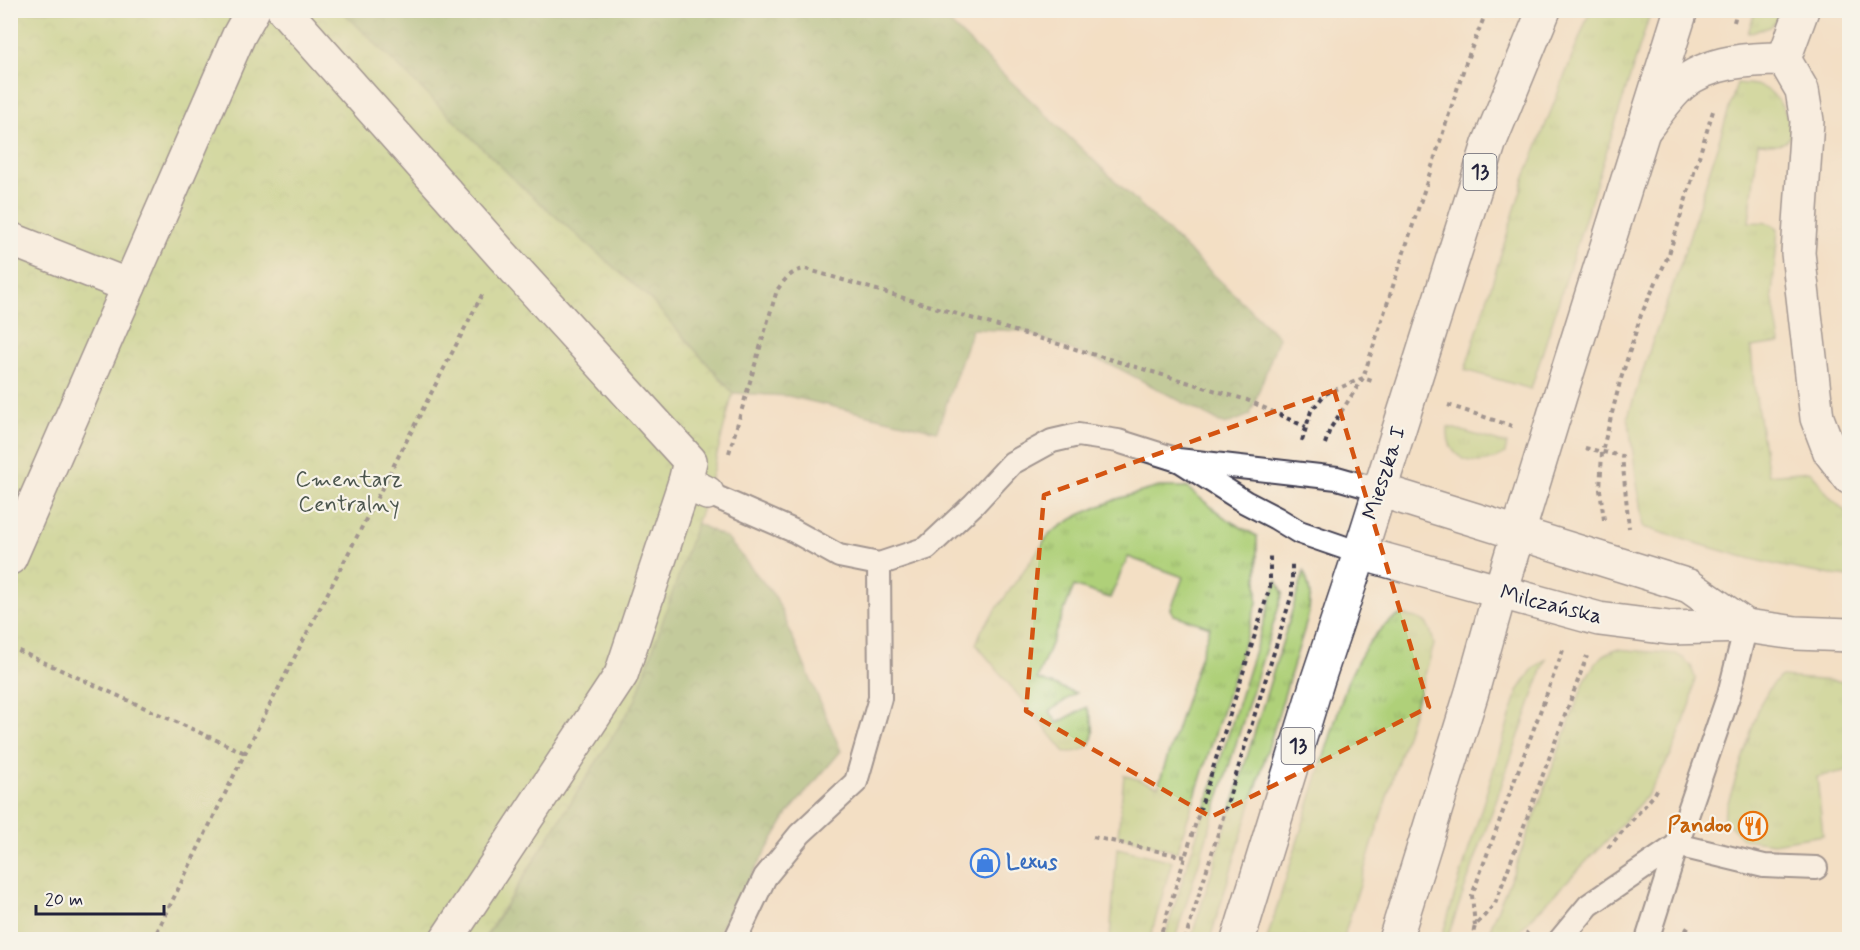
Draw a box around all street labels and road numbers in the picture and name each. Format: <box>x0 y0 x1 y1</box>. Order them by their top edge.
road number: 13 <box>1464 154 1496 190</box>
street label: Mieszka I <box>1357 423 1413 523</box>
street label: Milczańska <box>1497 579 1605 631</box>
road number: 13 <box>1282 728 1314 764</box>

